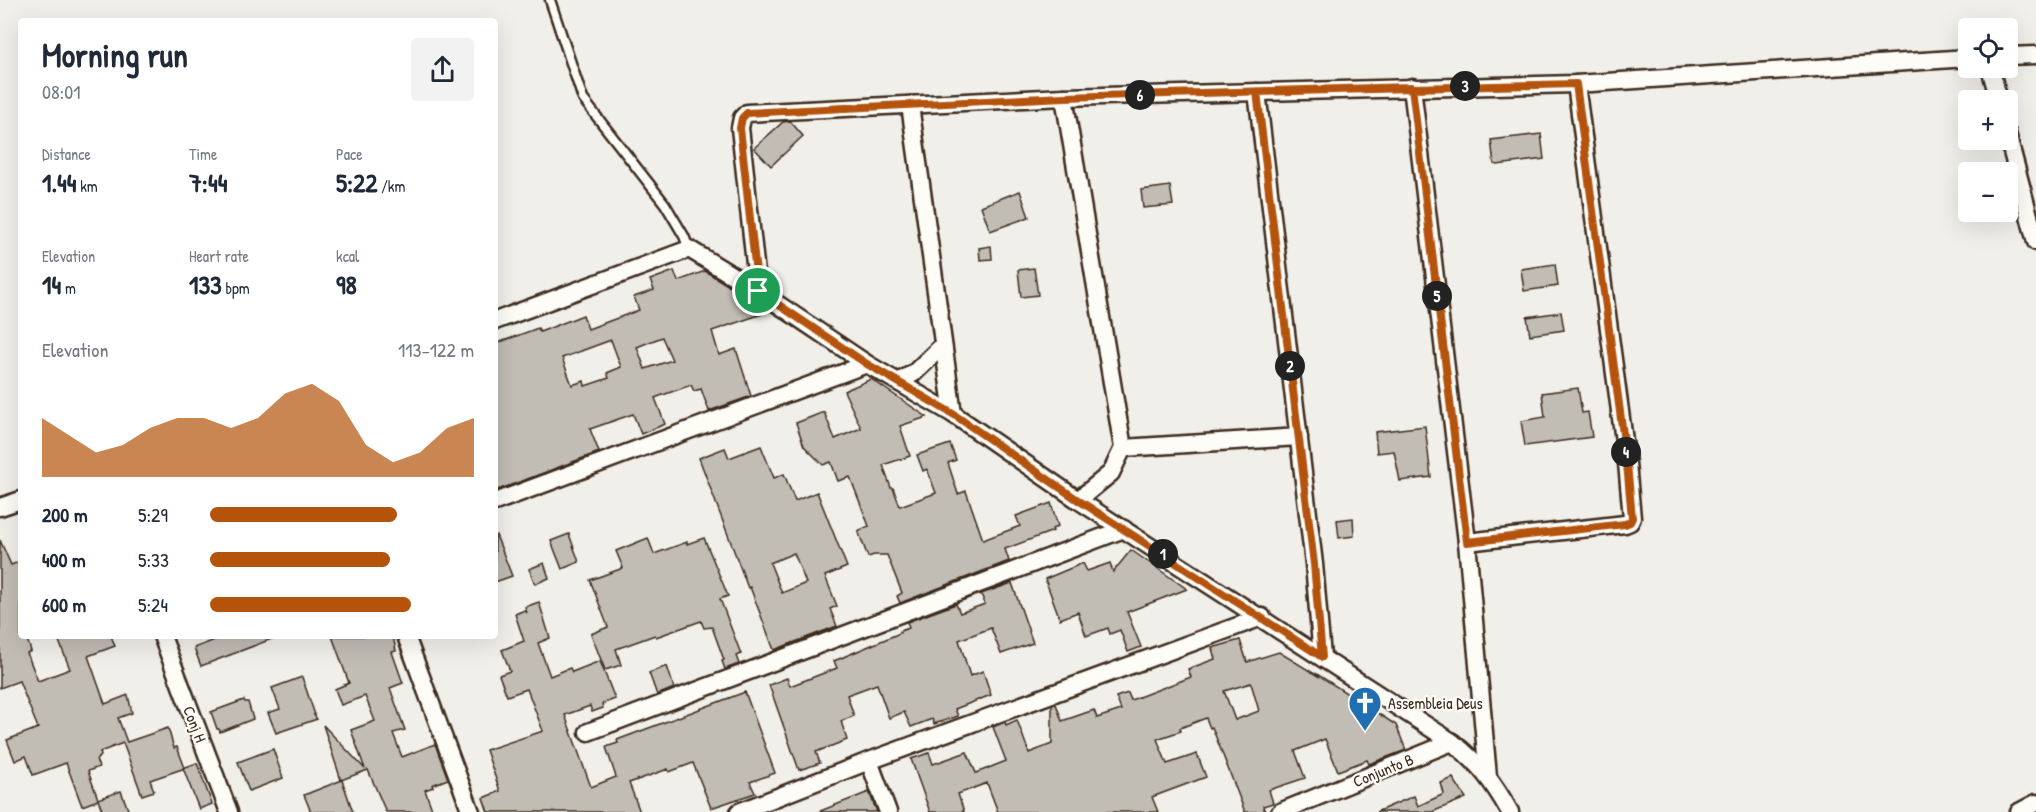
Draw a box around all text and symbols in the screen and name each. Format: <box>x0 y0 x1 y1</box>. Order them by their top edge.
map controls <box>1958 18 2018 222</box>
button: locate <box>1958 18 2018 78</box>
text: Morning run <box>42 33 188 77</box>
button: share <box>411 38 474 101</box>
pin: 3 <box>1450 71 1480 101</box>
text: 3 <box>1461 75 1469 97</box>
text: 08:01 <box>42 78 80 105</box>
pin: 6 <box>1125 80 1155 110</box>
text: 6 <box>1137 84 1143 106</box>
button: + <box>1958 90 2018 150</box>
text: Distance <box>42 143 91 165</box>
text: Time <box>189 143 217 165</box>
text: Pace <box>336 143 363 165</box>
button: − <box>1958 162 2018 222</box>
text: 1.44 <box>42 165 77 200</box>
text: 7:44 <box>189 165 227 200</box>
text: 5:22 <box>336 165 377 200</box>
text: km <box>77 175 98 197</box>
text: /km <box>377 175 405 197</box>
text: Elevation <box>42 245 95 267</box>
text: Heart rate <box>189 245 249 267</box>
text: kcal <box>336 245 359 267</box>
pin <box>732 265 783 316</box>
text: 14 <box>42 267 61 302</box>
text: 133 <box>189 267 222 302</box>
text: 98 <box>336 267 357 302</box>
icon: arrive <box>741 274 774 307</box>
text: m <box>61 277 76 299</box>
text: bpm <box>222 277 250 299</box>
pin: 5 <box>1422 281 1452 311</box>
text: 5 <box>1434 285 1440 307</box>
text: Elevation <box>42 336 108 363</box>
text: 113–122 m <box>398 336 474 363</box>
pin: 2 <box>1275 351 1305 381</box>
text: 2 <box>1286 355 1294 377</box>
pin: 4 <box>1611 437 1641 467</box>
text: 4 <box>1623 441 1629 463</box>
text: 200 m <box>42 501 87 528</box>
text: 5:29 <box>138 501 168 528</box>
pin: 1 <box>1148 539 1178 569</box>
text: 1 <box>1160 543 1166 565</box>
text: 400 m <box>42 546 86 573</box>
text: 5:33 <box>138 546 169 573</box>
text: 600 m <box>42 591 86 618</box>
text: 5:24 <box>138 591 168 618</box>
church icon: Assembleia Deus <box>1347 685 1383 732</box>
place label: Assembleia Deus <box>1388 692 1483 714</box>
street label: Conj H <box>178 703 212 745</box>
street label: Conjunto B <box>1349 748 1417 792</box>

